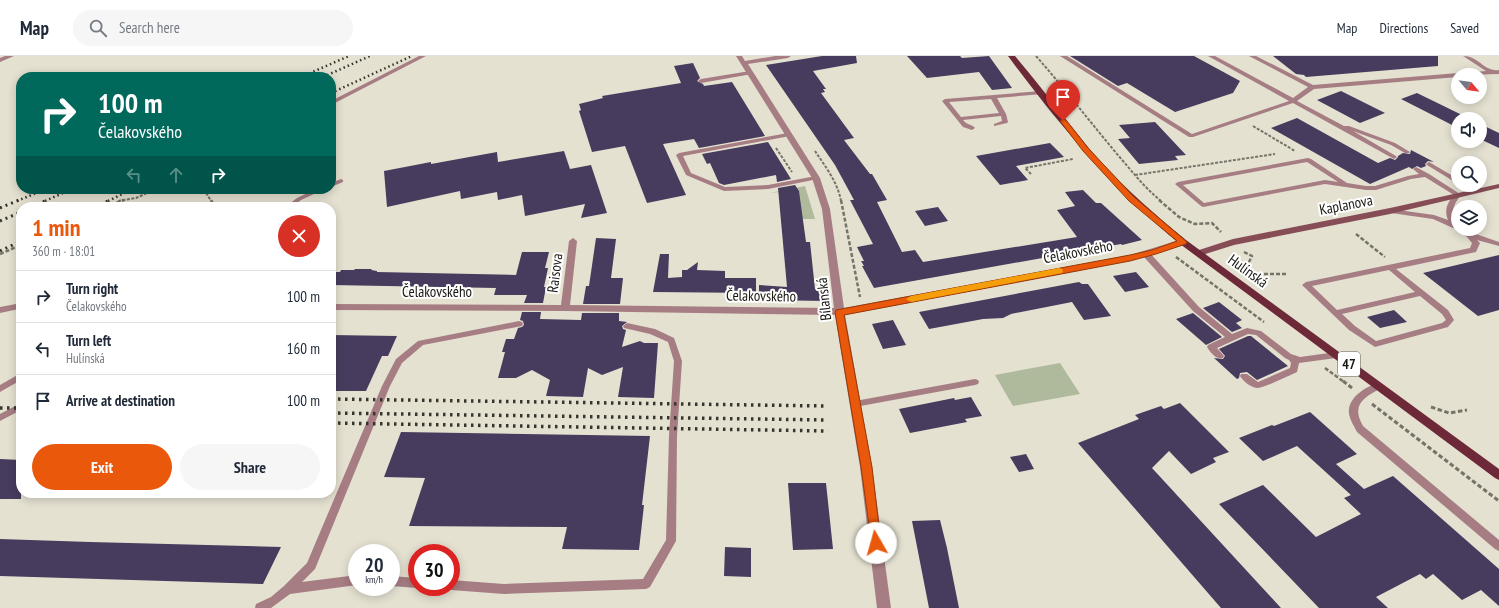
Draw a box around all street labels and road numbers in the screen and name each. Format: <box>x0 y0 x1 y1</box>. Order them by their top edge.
street label: Kaplanova <box>1318 190 1374 219</box>
street label: Čelakovského <box>1042 236 1114 268</box>
street label: Hulínská <box>1225 250 1272 291</box>
street label: Raisova <box>543 252 566 294</box>
street label: Bílanská <box>812 277 835 322</box>
street label: Čelakovského <box>402 282 472 301</box>
street label: Čelakovského <box>726 285 796 306</box>
road number: 47 <box>1338 352 1360 376</box>

